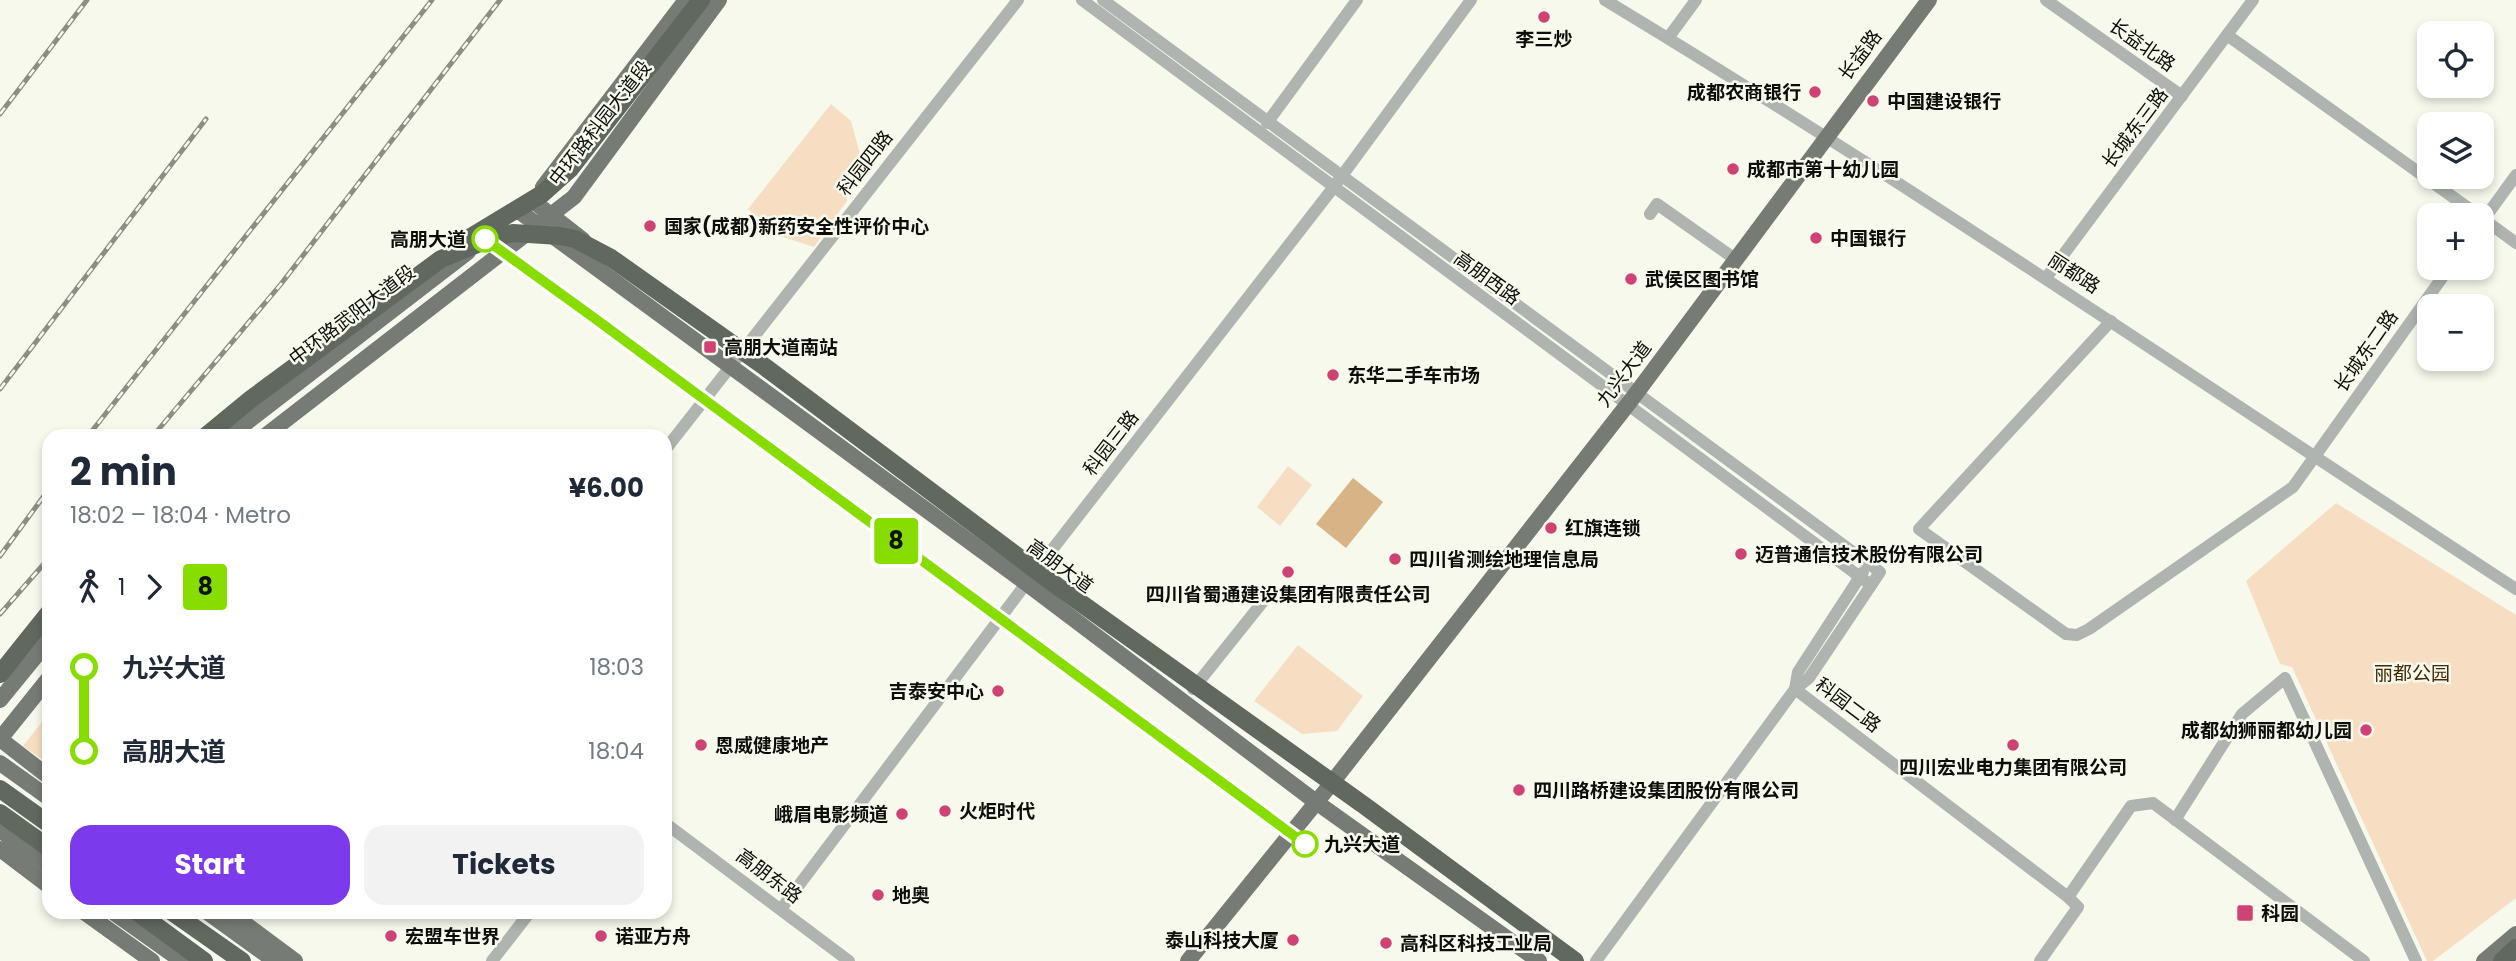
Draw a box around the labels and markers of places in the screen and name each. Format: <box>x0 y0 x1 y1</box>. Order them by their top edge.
marker: 李三炒 <box>1536 9 1552 25</box>
place label: 李三炒 <box>1515 26 1573 53</box>
place label: 成都农商银行 <box>1687 79 1801 106</box>
marker: 成都农商银行 <box>1807 84 1823 100</box>
place label: 中国建设银行 <box>1887 88 2001 115</box>
marker: 中国建设银行 <box>1865 93 1881 109</box>
place label: 成都市第十幼儿园 <box>1747 156 1899 183</box>
marker: 成都市第十幼儿园 <box>1725 161 1741 177</box>
place label: 国家(成都)新药安全性评价中心 <box>664 213 929 240</box>
marker: 国家(成都)新药安全性评价中心 <box>642 218 658 234</box>
place label: 中国银行 <box>1830 225 1906 252</box>
place label: 高朋大道 <box>390 226 466 253</box>
marker: 高朋大道 <box>472 226 498 252</box>
marker: 中国银行 <box>1808 230 1824 246</box>
place label: 武侯区图书馆 <box>1645 266 1759 293</box>
marker: 武侯区图书馆 <box>1623 271 1639 287</box>
place label: 高朋大道南站 <box>724 334 838 361</box>
marker: 高朋大道南站 <box>702 339 718 355</box>
place label: 东华二手车市场 <box>1347 362 1480 389</box>
marker: 东华二手车市场 <box>1325 367 1341 383</box>
place label: 红旗连锁 <box>1565 515 1641 542</box>
marker: 红旗连锁 <box>1543 520 1559 536</box>
place label: 迈普通信技术股份有限公司 <box>1755 541 1983 568</box>
place label: 四川省测绘地理信息局 <box>1409 546 1599 573</box>
marker: 迈普通信技术股份有限公司 <box>1733 546 1749 562</box>
marker: 四川省测绘地理信息局 <box>1387 551 1403 567</box>
marker: 四川省蜀通建设集团有限责任公司 <box>1280 564 1296 580</box>
place label: 四川省蜀通建设集团有限责任公司 <box>1145 581 1431 608</box>
place label: 吉泰安中心 <box>889 678 984 705</box>
marker: 吉泰安中心 <box>990 683 1006 699</box>
place label: 成都幼狮丽都幼儿园 <box>2181 717 2352 744</box>
marker: 成都幼狮丽都幼儿园 <box>2358 722 2374 738</box>
place label: 恩威健康地产 <box>715 732 829 759</box>
marker: 恩威健康地产 <box>693 737 709 753</box>
marker: 四川宏业电力集团有限公司 <box>2005 737 2021 753</box>
place label: 四川宏业电力集团有限公司 <box>1899 754 2127 781</box>
place label: 四川路桥建设集团股份有限公司 <box>1533 777 1799 804</box>
marker: 四川路桥建设集团股份有限公司 <box>1511 782 1527 798</box>
place label: 火炬时代 <box>959 798 1035 825</box>
place label: 峨眉电影频道 <box>774 801 888 828</box>
marker: 火炬时代 <box>937 803 953 819</box>
marker: 峨眉电影频道 <box>894 806 910 822</box>
marker: 九兴大道 <box>1292 831 1318 857</box>
place label: 九兴大道 <box>1324 831 1400 858</box>
place label: 地奥 <box>892 882 930 909</box>
marker: 地奥 <box>870 887 886 903</box>
place label: 科园 <box>2261 900 2299 927</box>
marker: 科园 <box>2235 903 2255 923</box>
place label: 宏盟车世界 <box>405 923 500 950</box>
place label: 诺亚方舟 <box>615 923 691 950</box>
place label: 泰山科技大厦 <box>1165 927 1279 954</box>
marker: 宏盟车世界 <box>383 928 399 944</box>
marker: 诺亚方舟 <box>593 928 609 944</box>
place label: 高科区科技工业局 <box>1400 930 1552 957</box>
marker: 泰山科技大厦 <box>1285 932 1301 948</box>
marker: 高科区科技工业局 <box>1378 935 1394 951</box>

